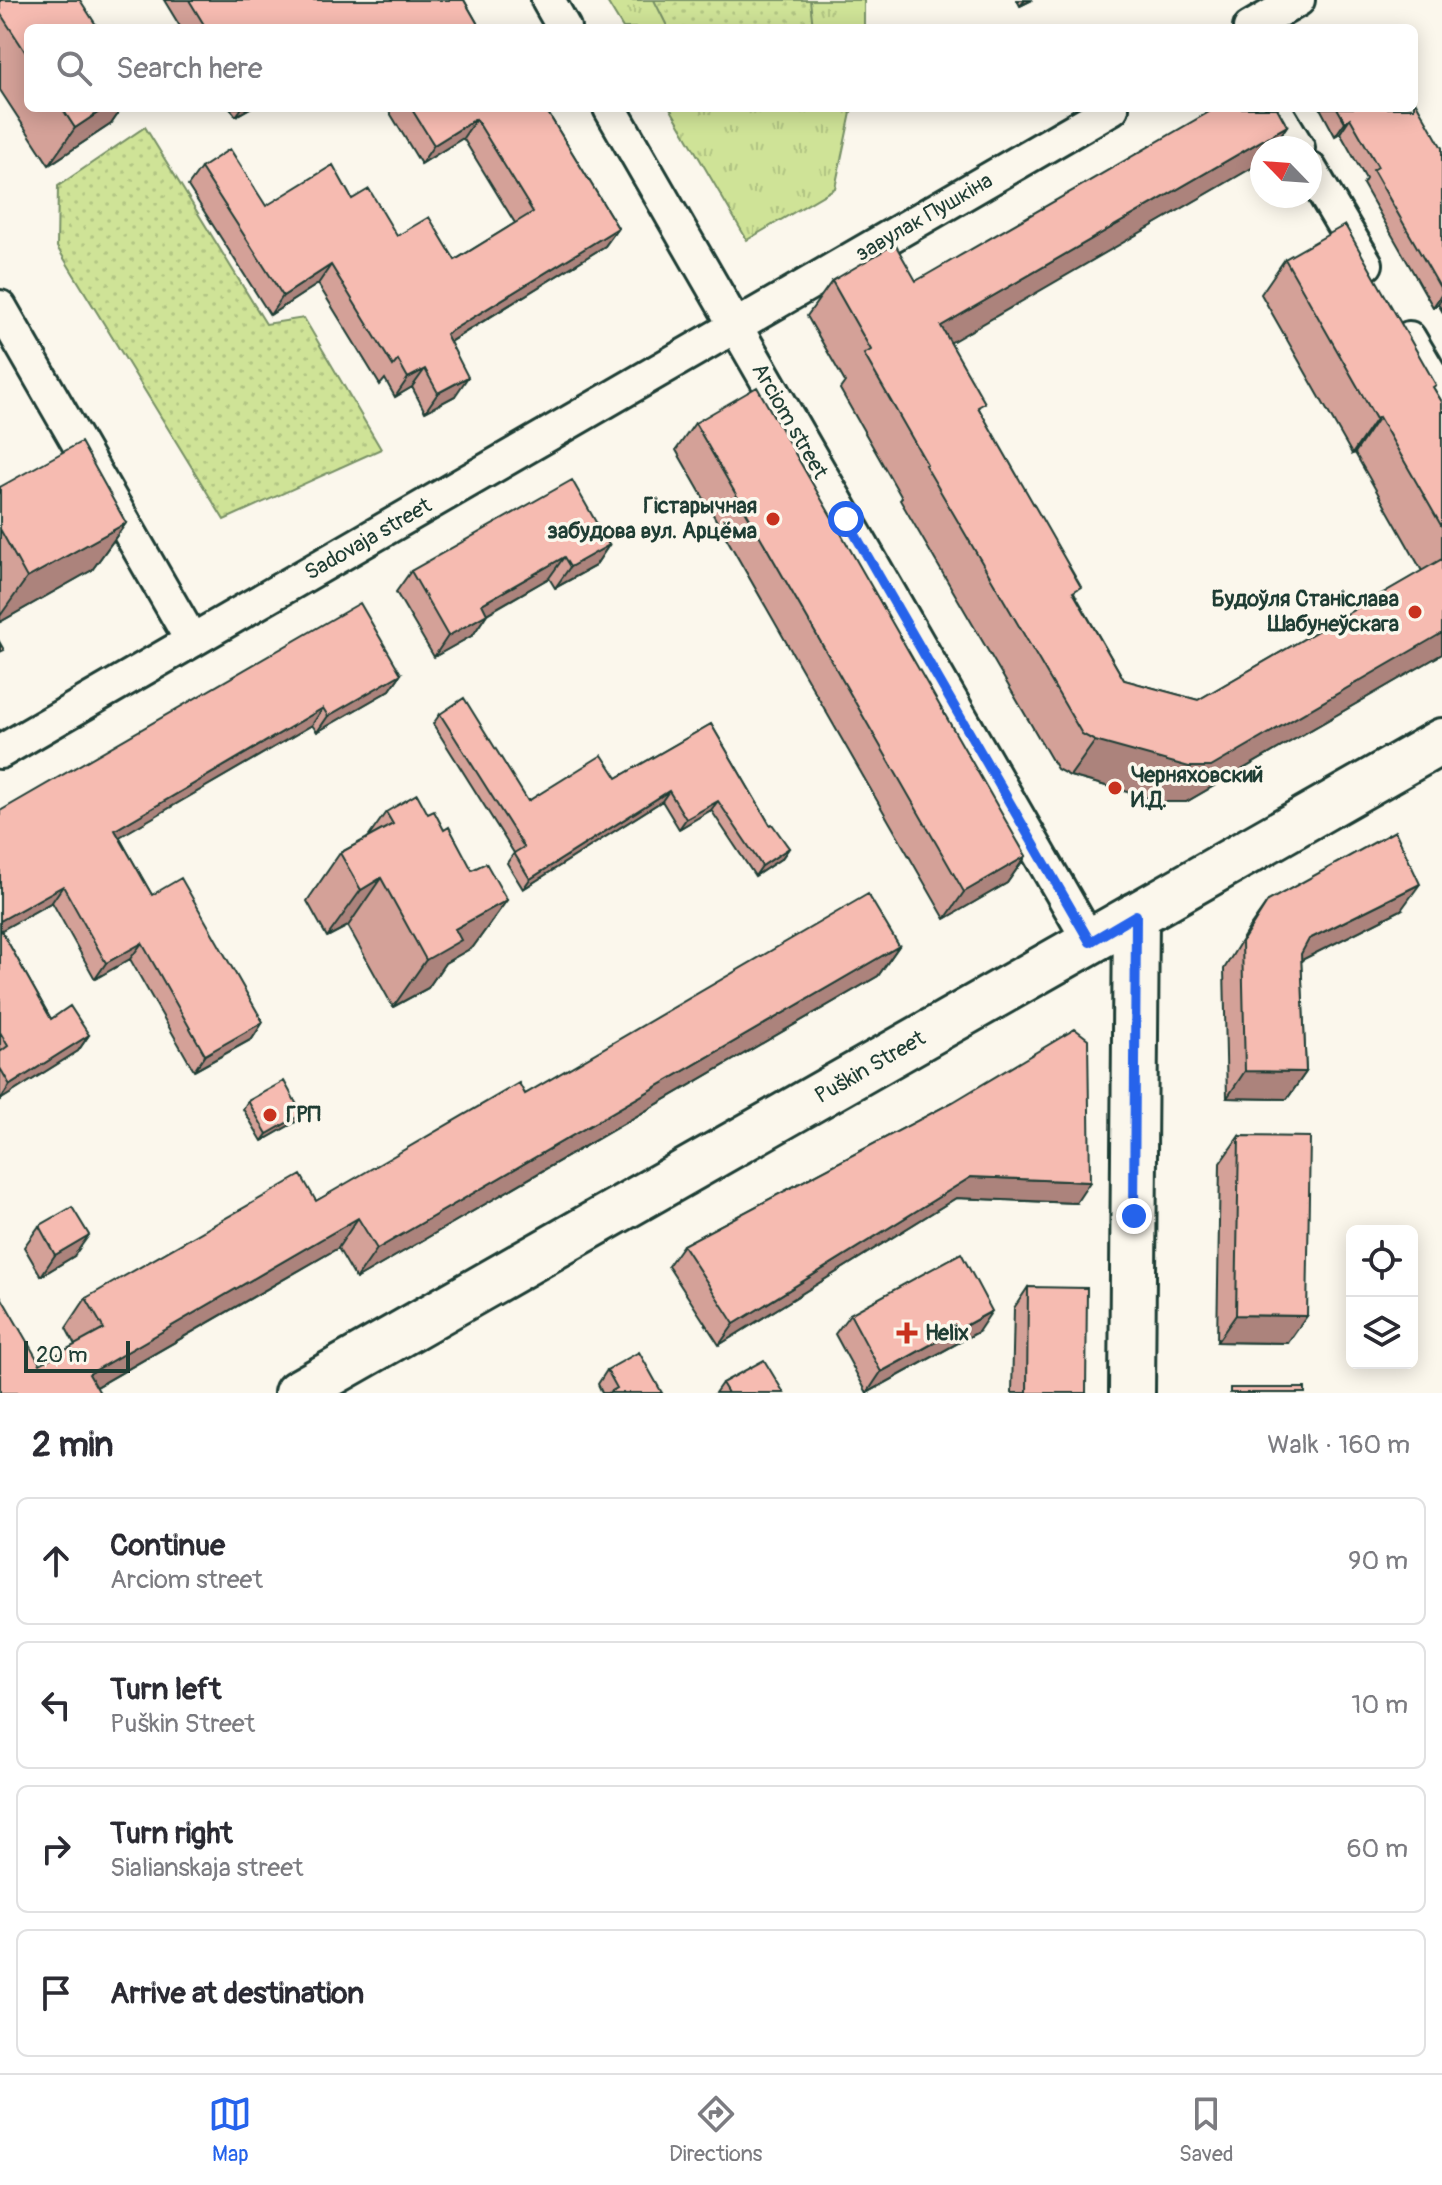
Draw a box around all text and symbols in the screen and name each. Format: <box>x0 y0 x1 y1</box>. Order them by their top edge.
search box <box>24 24 1418 112</box>
icon: search <box>52 46 96 90</box>
text: Search here <box>116 50 263 87</box>
north arrow <box>1250 136 1322 208</box>
street label: завулак Пушкіна <box>850 166 998 268</box>
street label: Arciom street <box>746 358 835 484</box>
street label: Sadovaja street <box>299 491 437 587</box>
place label: Гістарычная забудова вул. Арцёма <box>548 492 757 545</box>
route start <box>828 501 864 537</box>
marker: Гістарычная забудова вул. Арцёма <box>764 510 782 528</box>
place label: Будоўля Станіслава Шабунеўскага <box>1211 585 1399 638</box>
marker: Будоўля Станіслава Шабунеўскага <box>1406 603 1424 621</box>
place label: Черняховский И.Д. <box>1131 761 1263 814</box>
marker: Черняховский И.Д. <box>1106 779 1124 797</box>
street label: Puškin Street <box>810 1024 930 1110</box>
place label: ГРП <box>286 1101 321 1129</box>
marker: ГРП <box>261 1106 279 1124</box>
route end <box>1116 1198 1152 1234</box>
map controls <box>1346 1225 1418 1369</box>
button: locate <box>1346 1225 1418 1297</box>
button: layers <box>1346 1297 1418 1369</box>
place label: Helix <box>925 1319 969 1347</box>
marker: Helix <box>896 1322 918 1344</box>
scale bar <box>24 1337 130 1373</box>
text: 20 m <box>36 1341 88 1369</box>
text: 2 min <box>32 1424 114 1467</box>
text: Walk · 160 m <box>1267 1429 1410 1461</box>
text: Continue <box>110 1527 225 1564</box>
icon: ahead <box>34 1539 78 1583</box>
text: 90 m <box>1348 1545 1408 1577</box>
text: Arciom street <box>110 1564 263 1596</box>
text: Turn left <box>110 1671 221 1708</box>
icon: left <box>34 1683 78 1727</box>
text: 10 m <box>1351 1689 1408 1721</box>
text: Puškin Street <box>110 1708 255 1740</box>
text: Turn right <box>110 1815 233 1852</box>
icon: right <box>34 1827 78 1871</box>
text: 60 m <box>1346 1833 1408 1865</box>
text: Sialianskaja street <box>110 1852 303 1884</box>
icon: arrive <box>34 1971 78 2015</box>
text: Arrive at destination <box>110 1975 364 2012</box>
tab: Map <box>208 2092 252 2168</box>
tab: Directions <box>669 2092 762 2168</box>
tab: Saved <box>1179 2092 1234 2168</box>

